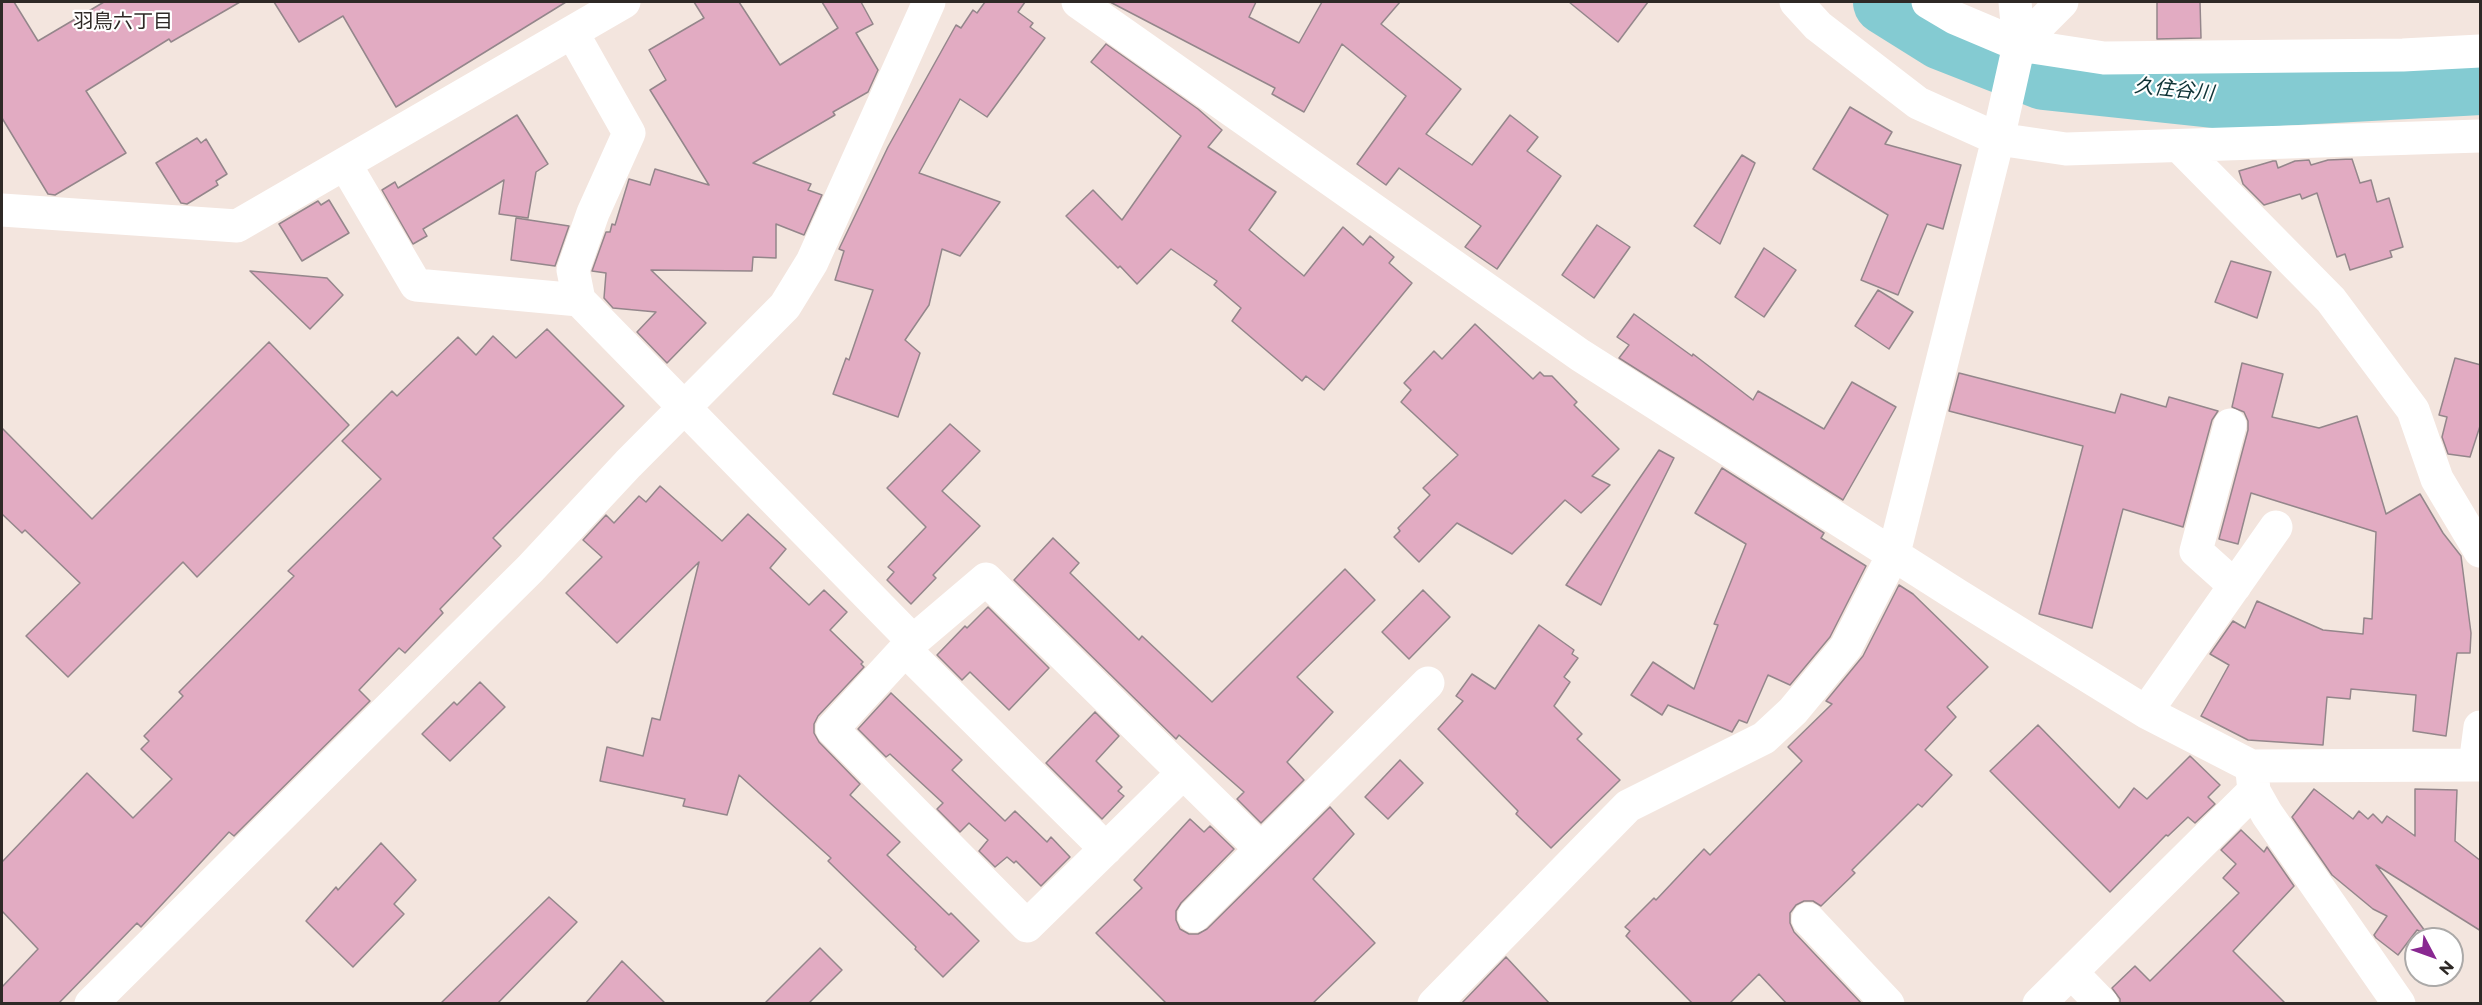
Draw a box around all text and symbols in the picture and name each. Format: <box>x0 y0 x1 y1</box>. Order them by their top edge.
district label: 羽鳥六丁目 <box>73 10 173 34</box>
water label: 久住谷川 <box>2133 74 2215 106</box>
north arrow <box>2404 927 2464 987</box>
text: N <box>2435 957 2458 979</box>

